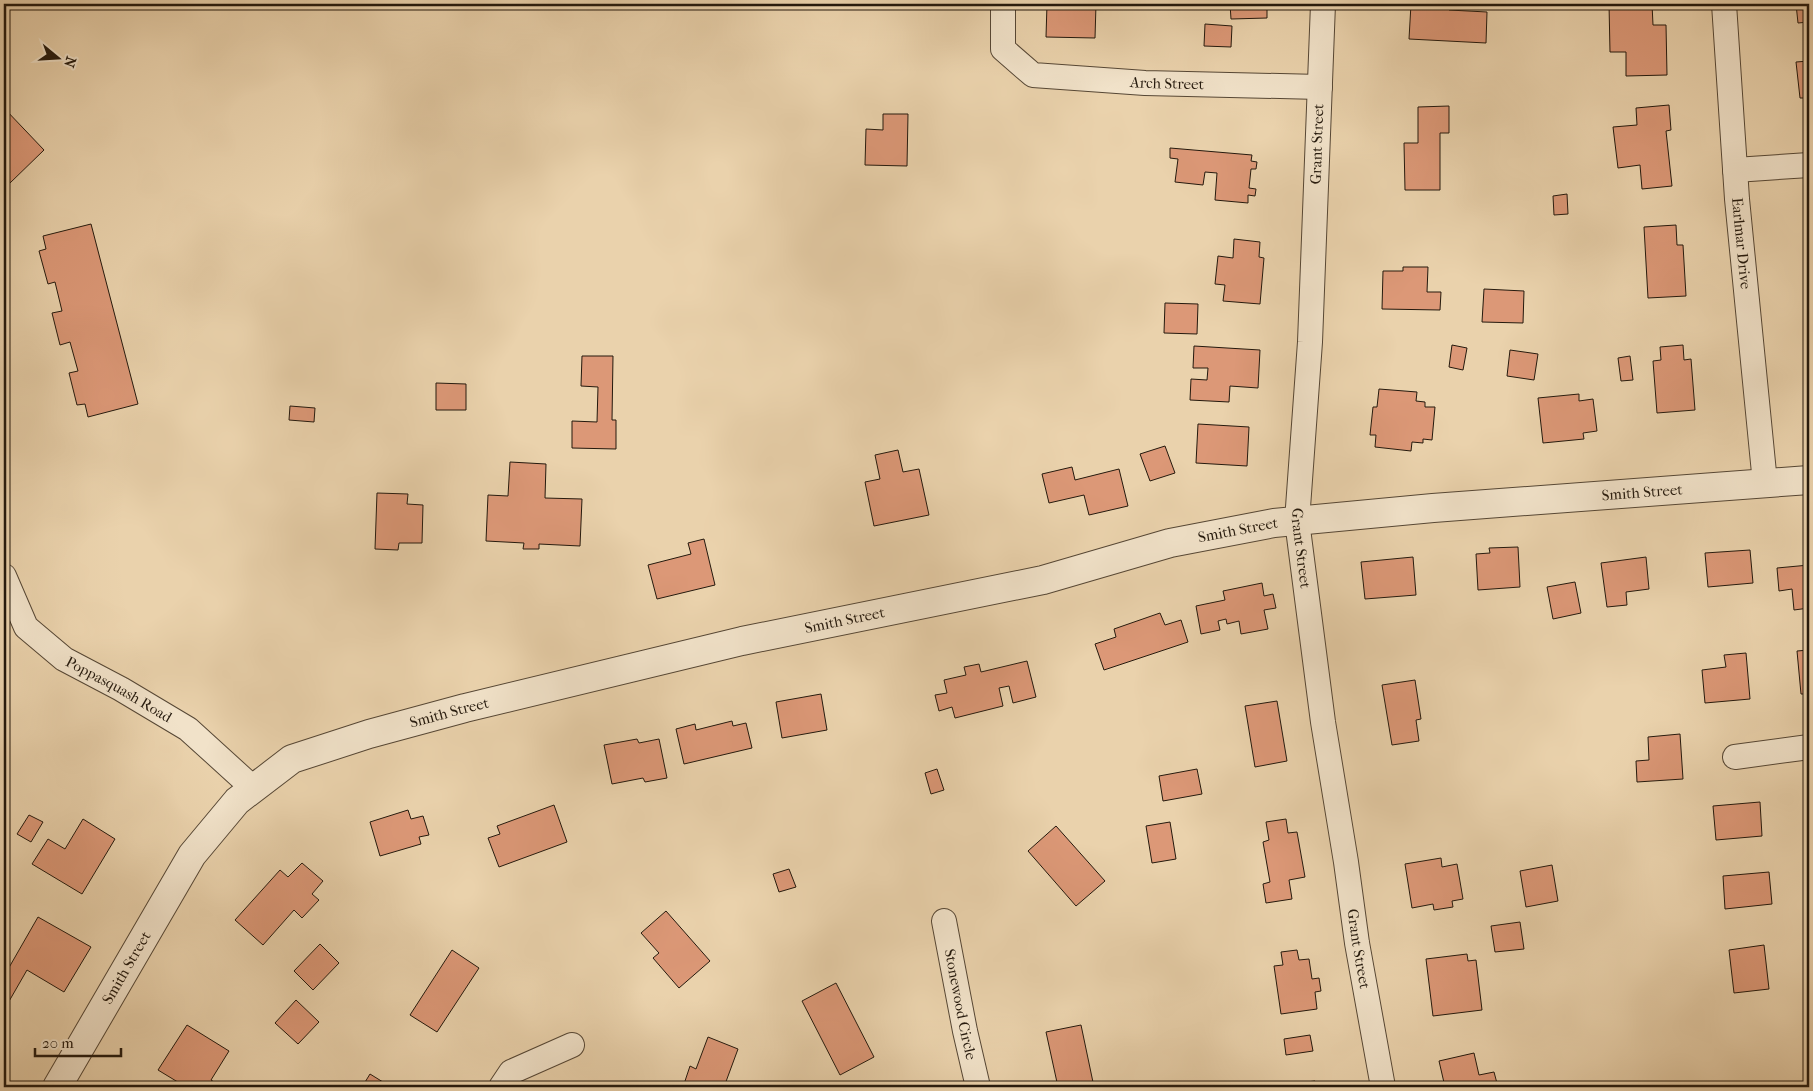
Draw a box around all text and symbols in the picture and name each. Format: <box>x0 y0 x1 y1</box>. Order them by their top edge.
north arrow <box>32 32 82 82</box>
text: N <box>60 54 80 70</box>
street label: Arch Street <box>1128 73 1205 93</box>
street label: Grant Street <box>1307 103 1327 185</box>
street label: Earlmar Drive <box>1728 197 1755 291</box>
street label: Smith Street <box>1601 480 1684 504</box>
street label: Grant Street <box>1288 507 1315 590</box>
street label: Smith Street <box>1196 514 1279 546</box>
street label: Smith Street <box>803 603 887 637</box>
street label: Poppasquash Road <box>63 653 176 727</box>
street label: Smith Street <box>408 693 491 732</box>
street label: Grant Street <box>1343 908 1374 991</box>
street label: Smith Street <box>98 928 155 1007</box>
street label: Stonewood Circle <box>941 947 981 1062</box>
scale bar <box>35 1026 121 1058</box>
text: 20 m <box>42 1034 74 1052</box>

